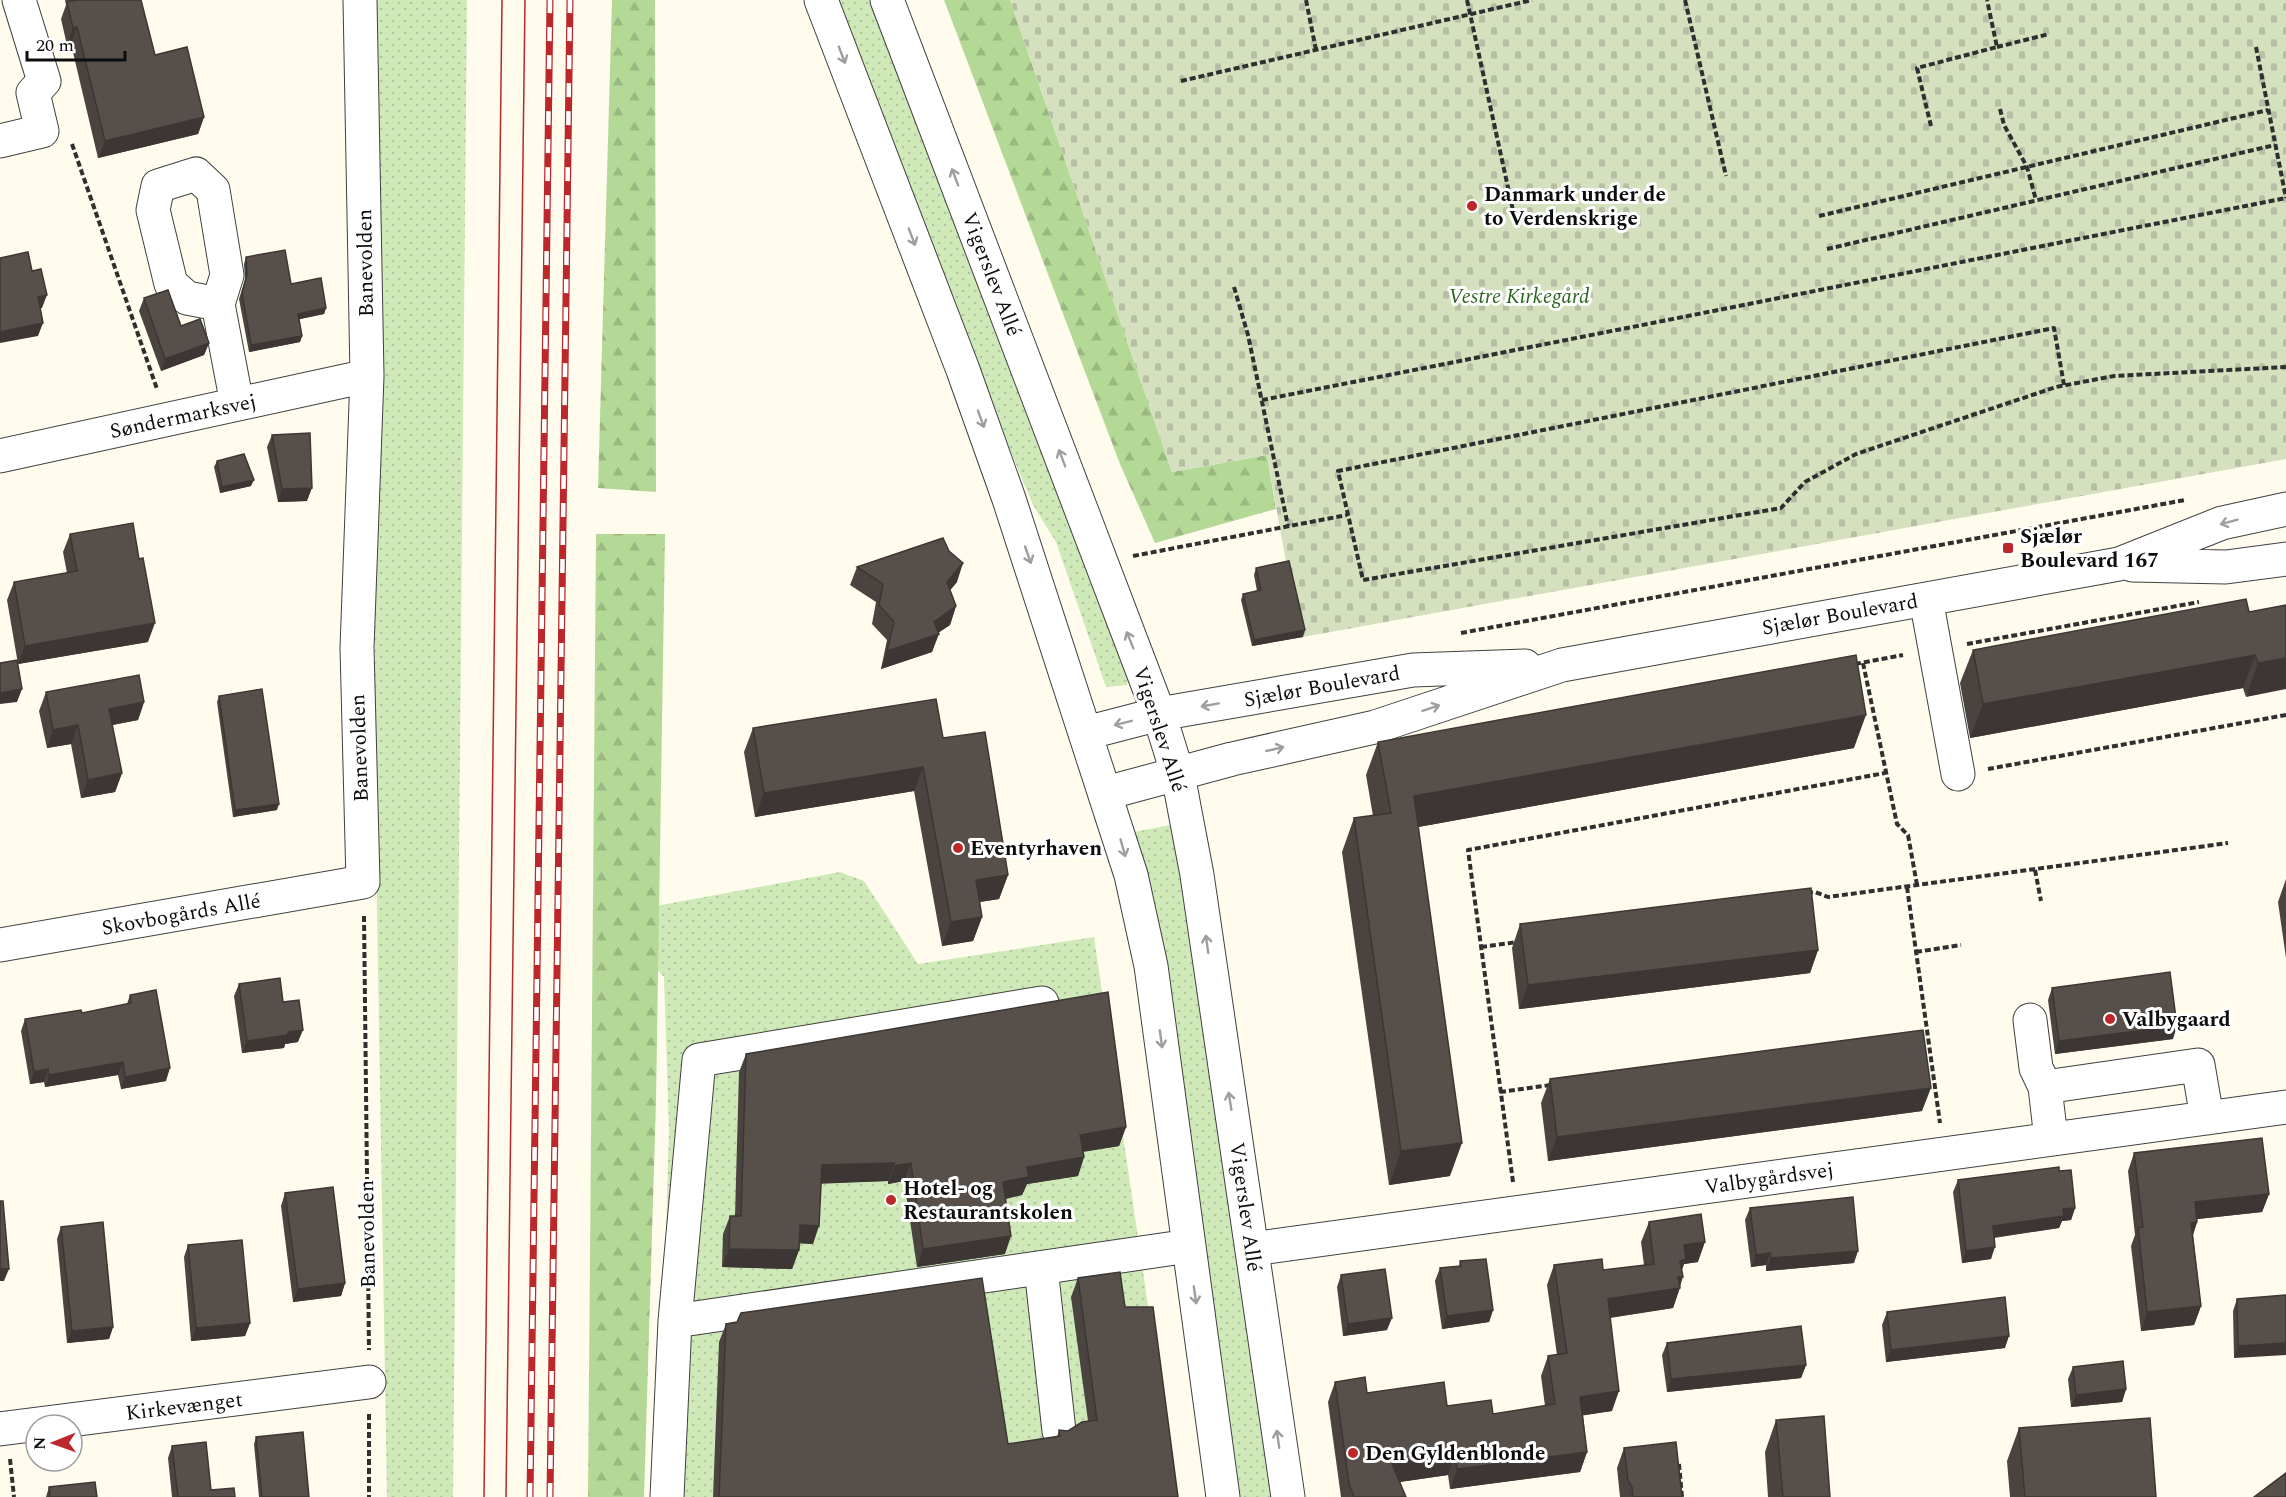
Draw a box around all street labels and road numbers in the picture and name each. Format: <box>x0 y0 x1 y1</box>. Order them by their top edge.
street label: Vigerslev Allé <box>953 208 1029 341</box>
street label: Banevolden <box>349 209 383 317</box>
street label: Søndermarksvej <box>107 386 259 448</box>
street label: Sjælør Boulevard <box>1759 585 1921 644</box>
street label: Sjælør Boulevard <box>1241 657 1403 716</box>
street label: Vigerslev Allé <box>1124 662 1194 796</box>
street label: Banevolden <box>342 693 378 803</box>
street label: Skovbogårds Allé <box>99 885 263 945</box>
street label: Vigerslev Allé <box>1220 1140 1270 1274</box>
street label: Valbygårdsvej <box>1702 1154 1836 1204</box>
street label: Banevolden <box>351 1180 385 1288</box>
street label: Kirkevænget <box>124 1384 245 1430</box>

